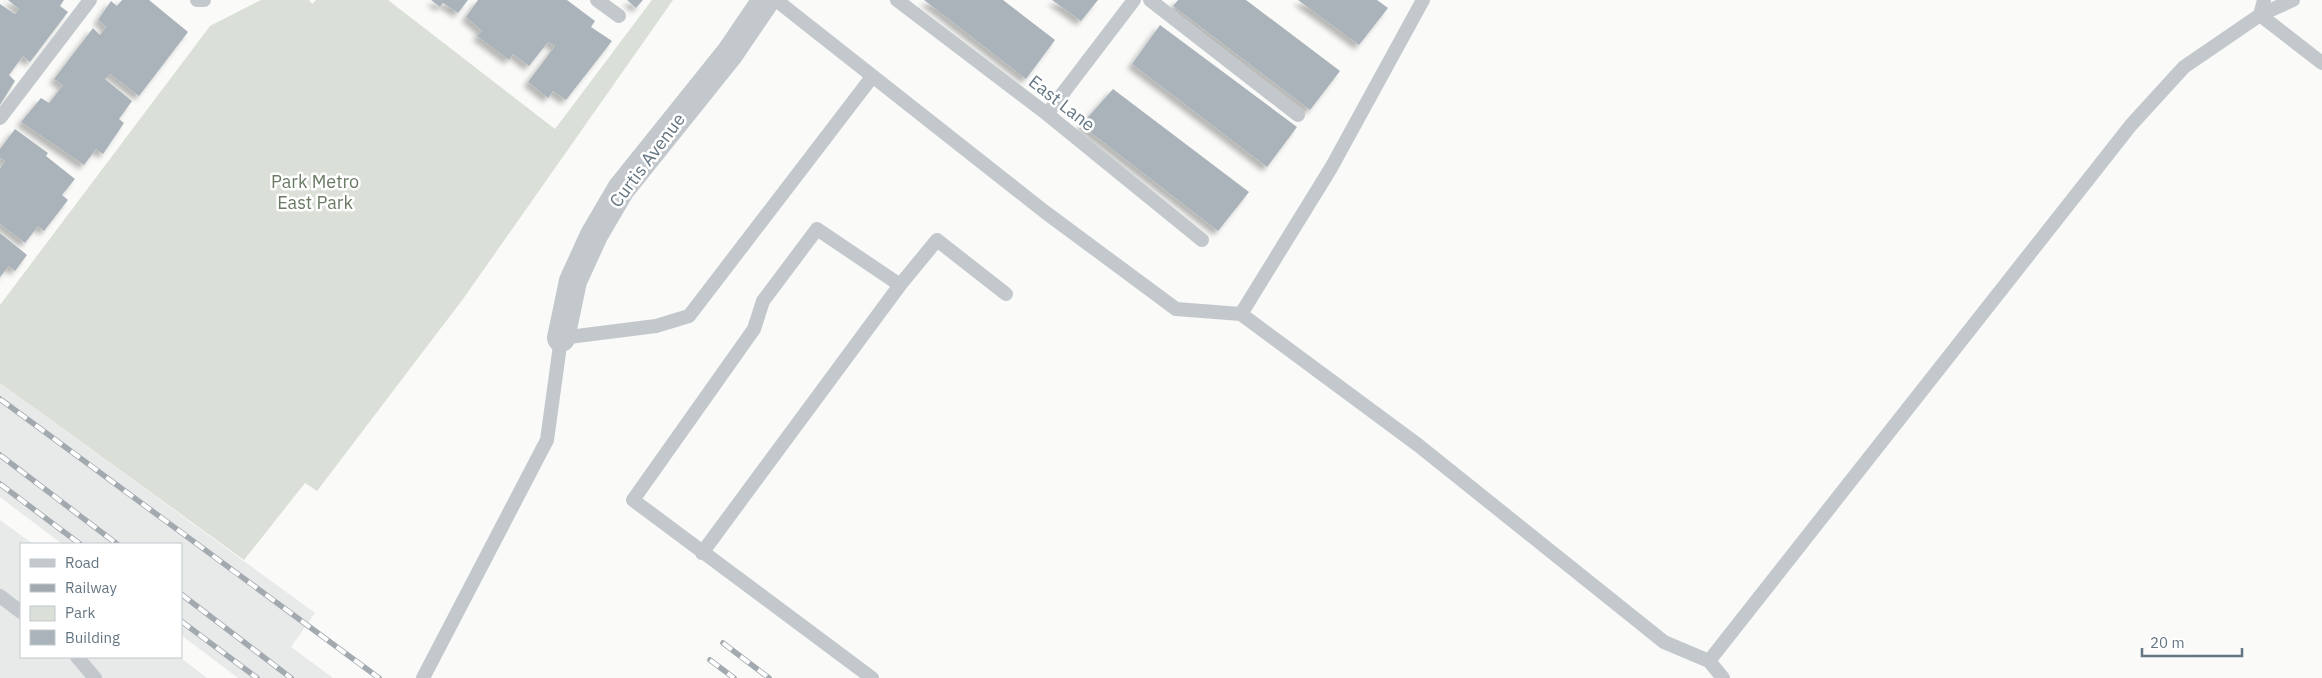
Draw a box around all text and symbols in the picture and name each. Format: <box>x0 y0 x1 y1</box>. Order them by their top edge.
street label: East Lane <box>1024 70 1100 136</box>
street label: Curtis Avenue <box>604 108 690 212</box>
park label: Park Metro East Park <box>271 170 359 214</box>
legend <box>20 543 182 658</box>
text: Road <box>65 553 100 572</box>
text: Railway <box>65 578 118 597</box>
text: Park <box>65 603 95 622</box>
scale bar <box>2142 626 2242 658</box>
text: Building <box>65 628 120 647</box>
text: 20 m <box>2150 633 2185 652</box>

